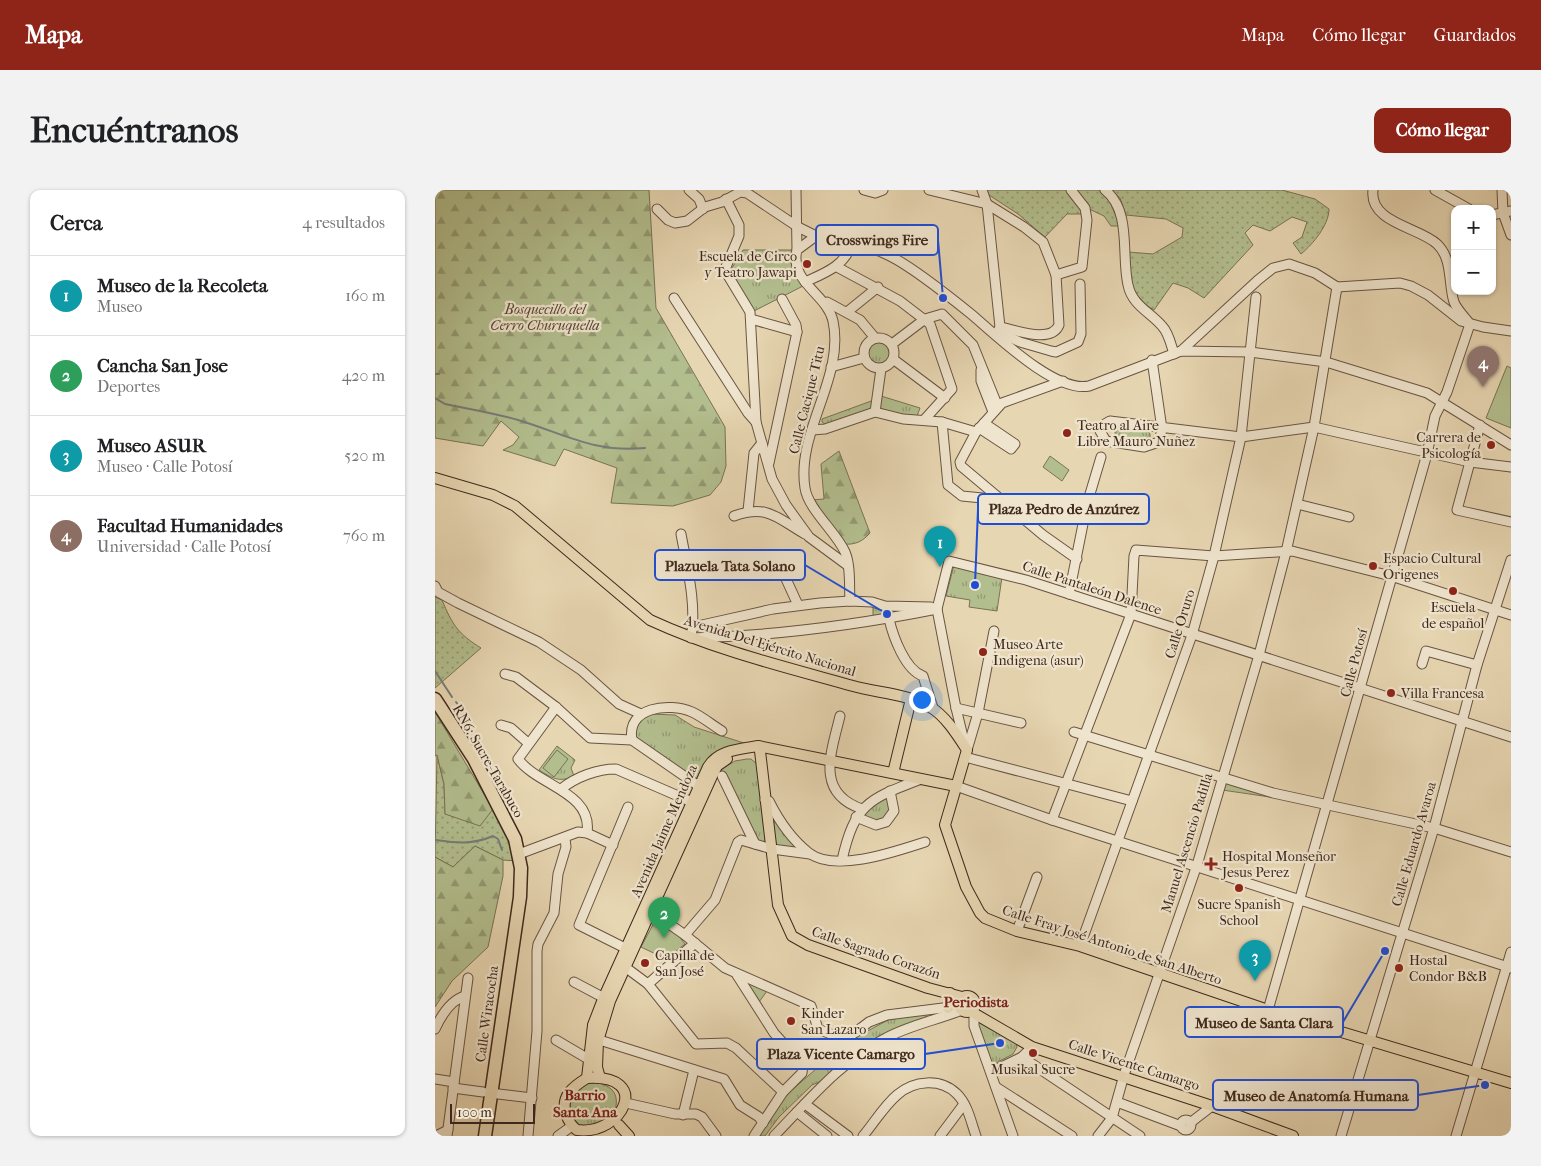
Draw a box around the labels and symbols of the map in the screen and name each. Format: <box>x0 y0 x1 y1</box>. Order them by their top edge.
callout: Crosswings Fire <box>816 225 938 255</box>
text: Crosswings Fire <box>826 231 929 249</box>
place label: Escuela de Circo y Teatro Jawapi <box>699 248 797 281</box>
marker: Escuela de Circo y Teatro Jawapi <box>801 258 813 270</box>
park label: Bosquecillo del Cerro Churuquella <box>490 301 600 334</box>
street label: Calle Cacique Titu <box>785 344 829 456</box>
pin: 4 <box>1467 346 1499 387</box>
place label: Teatro al Aire Libre Mauro Nuñez <box>1077 417 1195 450</box>
marker: Teatro al Aire Libre Mauro Nuñez <box>1061 427 1073 439</box>
place label: Carrera de Psicología <box>1416 429 1482 462</box>
marker: Carrera de Psicología <box>1485 439 1497 451</box>
callout: Plaza Pedro de Anzúrez <box>978 494 1149 524</box>
text: Plaza Pedro de Anzúrez <box>988 500 1140 518</box>
pin: 1 <box>924 526 956 567</box>
callout: Plazuela Tata Solano <box>655 550 805 580</box>
place label: Espacio Cultural Origenes <box>1383 550 1482 583</box>
text: Plazuela Tata Solano <box>665 557 796 575</box>
street label: Calle Pantaleón Dalence <box>1020 557 1164 619</box>
marker: Espacio Cultural Origenes <box>1367 560 1379 572</box>
marker: Escuela de español <box>1447 585 1459 597</box>
street label: Calle Oruro <box>1161 587 1199 661</box>
place label: Escuela de español <box>1422 599 1484 632</box>
street label: Avenida Del Ejército Nacional <box>681 611 858 680</box>
street label: Calle Potosí <box>1337 626 1371 699</box>
place label: Museo Arte Indigena (asur) <box>993 636 1084 669</box>
marker: Museo Arte Indigena (asur) <box>977 646 989 658</box>
place label: Villa Francesa <box>1400 685 1485 702</box>
your location <box>909 687 935 713</box>
marker: Villa Francesa <box>1385 687 1397 699</box>
street label: RN6: Sucre-Tarabuco <box>449 701 527 821</box>
street label: Avenida Jaime Mendoza <box>627 761 701 901</box>
street label: Manuel Ascencio Padilla <box>1158 771 1217 915</box>
street label: Calle Eduardo Avaroa <box>1388 779 1440 908</box>
place label: Hospital Monseñor Jesus Perez <box>1221 848 1336 881</box>
marker: Hospital Monseñor Jesus Perez <box>1204 857 1218 871</box>
marker: Sucre Spanish School <box>1233 882 1245 894</box>
place label: Sucre Spanish School <box>1197 896 1281 929</box>
pin: 2 <box>648 897 680 938</box>
street label: Calle Fray José Antonio de San Alberto <box>1000 901 1224 989</box>
street label: Calle Sagrado Corazón <box>809 923 943 983</box>
pin: 3 <box>1239 940 1271 981</box>
place label: Capilla de San José <box>655 947 714 980</box>
place label: Hostal Condor B&B <box>1409 952 1487 985</box>
marker: Capilla de San José <box>639 957 651 969</box>
marker: Hostal Condor B&B <box>1393 962 1405 974</box>
street label: Calle Wiracocha <box>472 964 502 1063</box>
district label: Periodista <box>944 993 1009 1011</box>
place label: Kinder San Lazaro <box>801 1005 866 1038</box>
callout: Museo de Santa Clara <box>1185 1007 1343 1037</box>
text: Museo de Santa Clara <box>1194 1014 1334 1032</box>
marker: Kinder San Lazaro <box>785 1015 797 1027</box>
street label: Calle Vicente Camargo <box>1066 1036 1202 1094</box>
callout: Plaza Vicente Camargo <box>757 1039 925 1069</box>
text: Plaza Vicente Camargo <box>767 1045 915 1063</box>
marker: Musikal Sucre <box>1027 1047 1039 1059</box>
place label: Musikal Sucre <box>991 1061 1075 1078</box>
callout: Museo de Anatomía Humana <box>1213 1080 1418 1110</box>
district label: Barrio Santa Ana <box>553 1086 618 1121</box>
text: Museo de Anatomía Humana <box>1222 1087 1410 1105</box>
scale bar <box>450 1101 535 1124</box>

